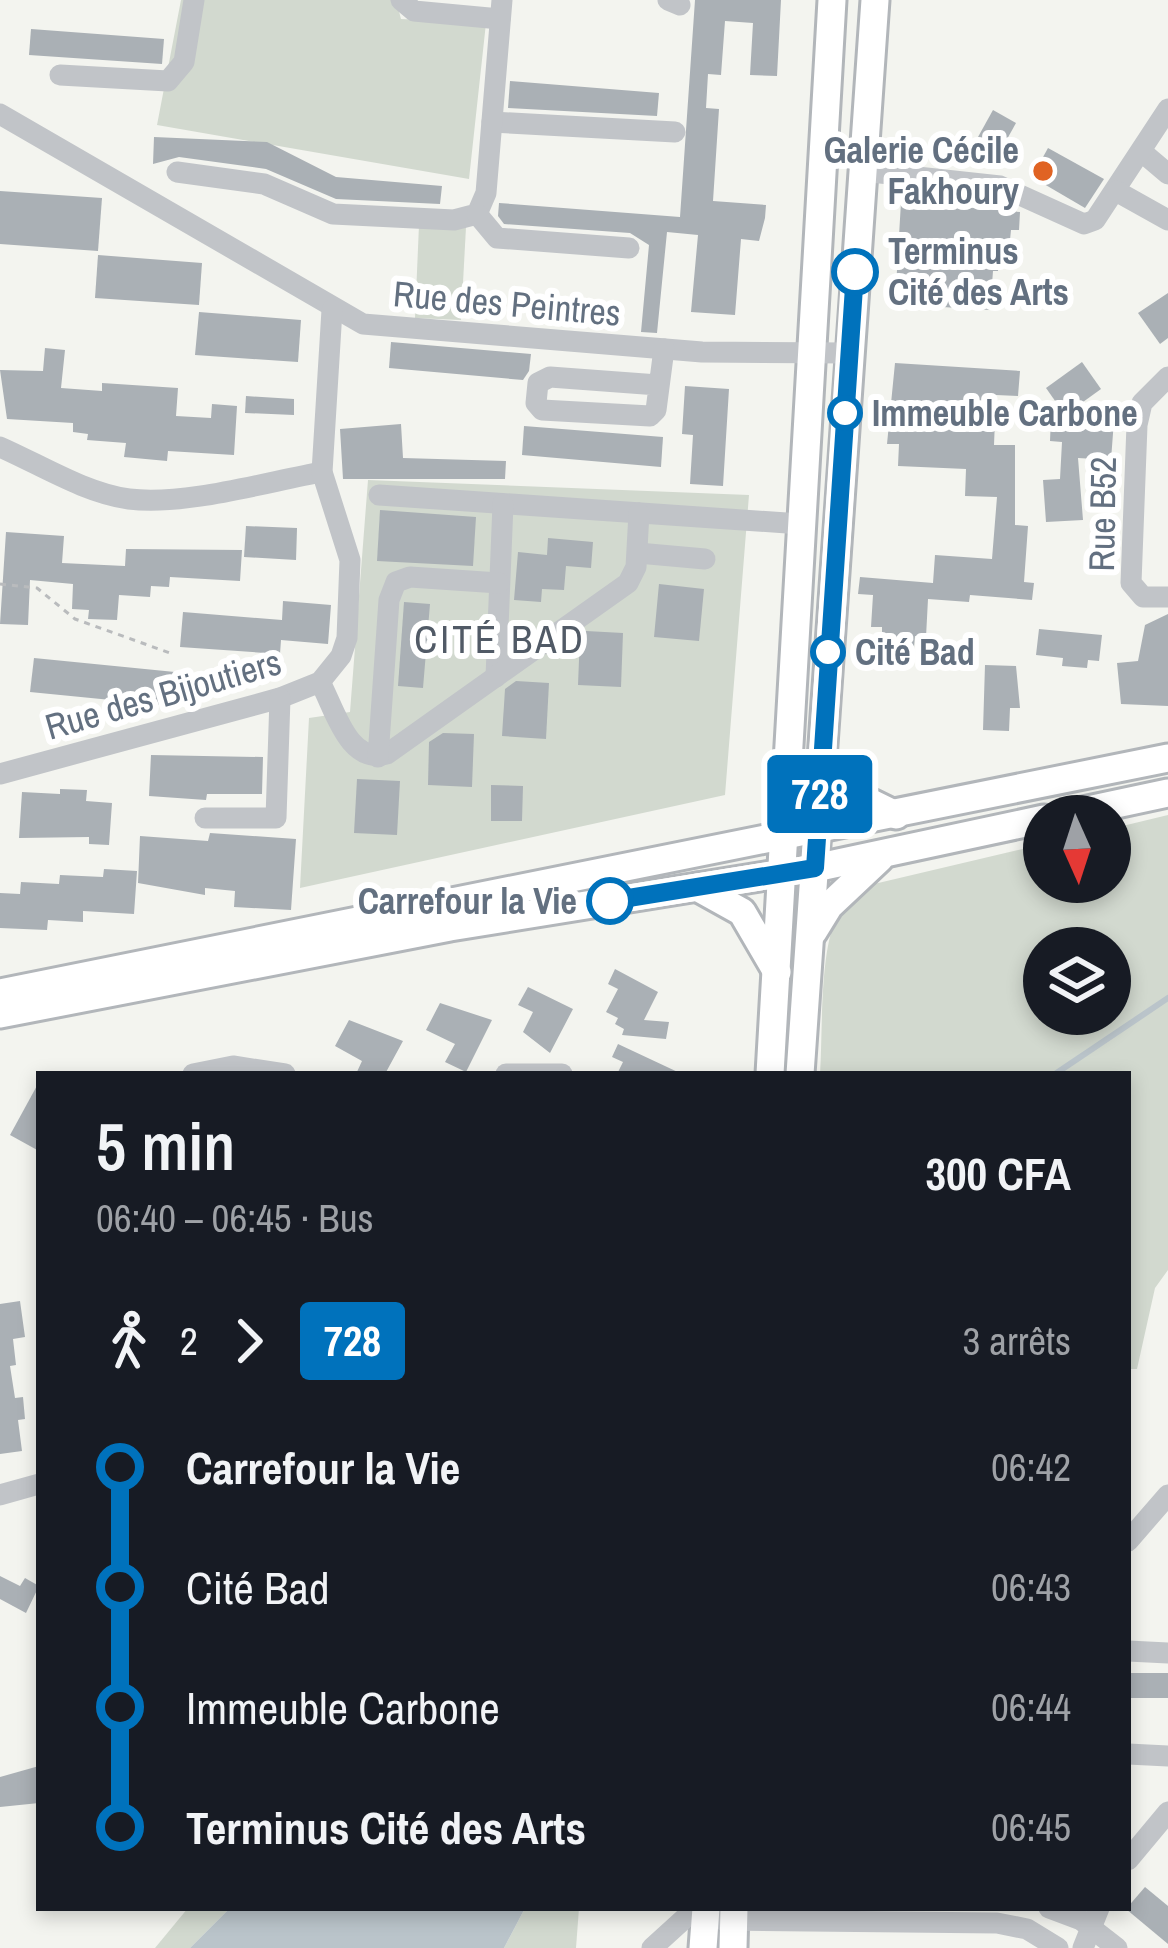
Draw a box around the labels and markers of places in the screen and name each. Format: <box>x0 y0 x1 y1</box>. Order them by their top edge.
place label: Galerie Cécile Fakhoury <box>824 126 1020 215</box>
marker: Galerie Cécile Fakhoury <box>1030 158 1056 184</box>
place label: Terminus Cité des Arts <box>888 227 1069 316</box>
marker: Terminus Cité des Arts <box>833 250 877 294</box>
place label: Immeuble Carbone <box>872 389 1138 437</box>
marker: Immeuble Carbone <box>829 397 861 429</box>
place label: Cité Bad <box>855 628 975 676</box>
marker: Cité Bad <box>812 636 844 668</box>
place label: Carrefour la Vie <box>358 877 577 925</box>
marker: Carrefour la Vie <box>588 879 632 923</box>

